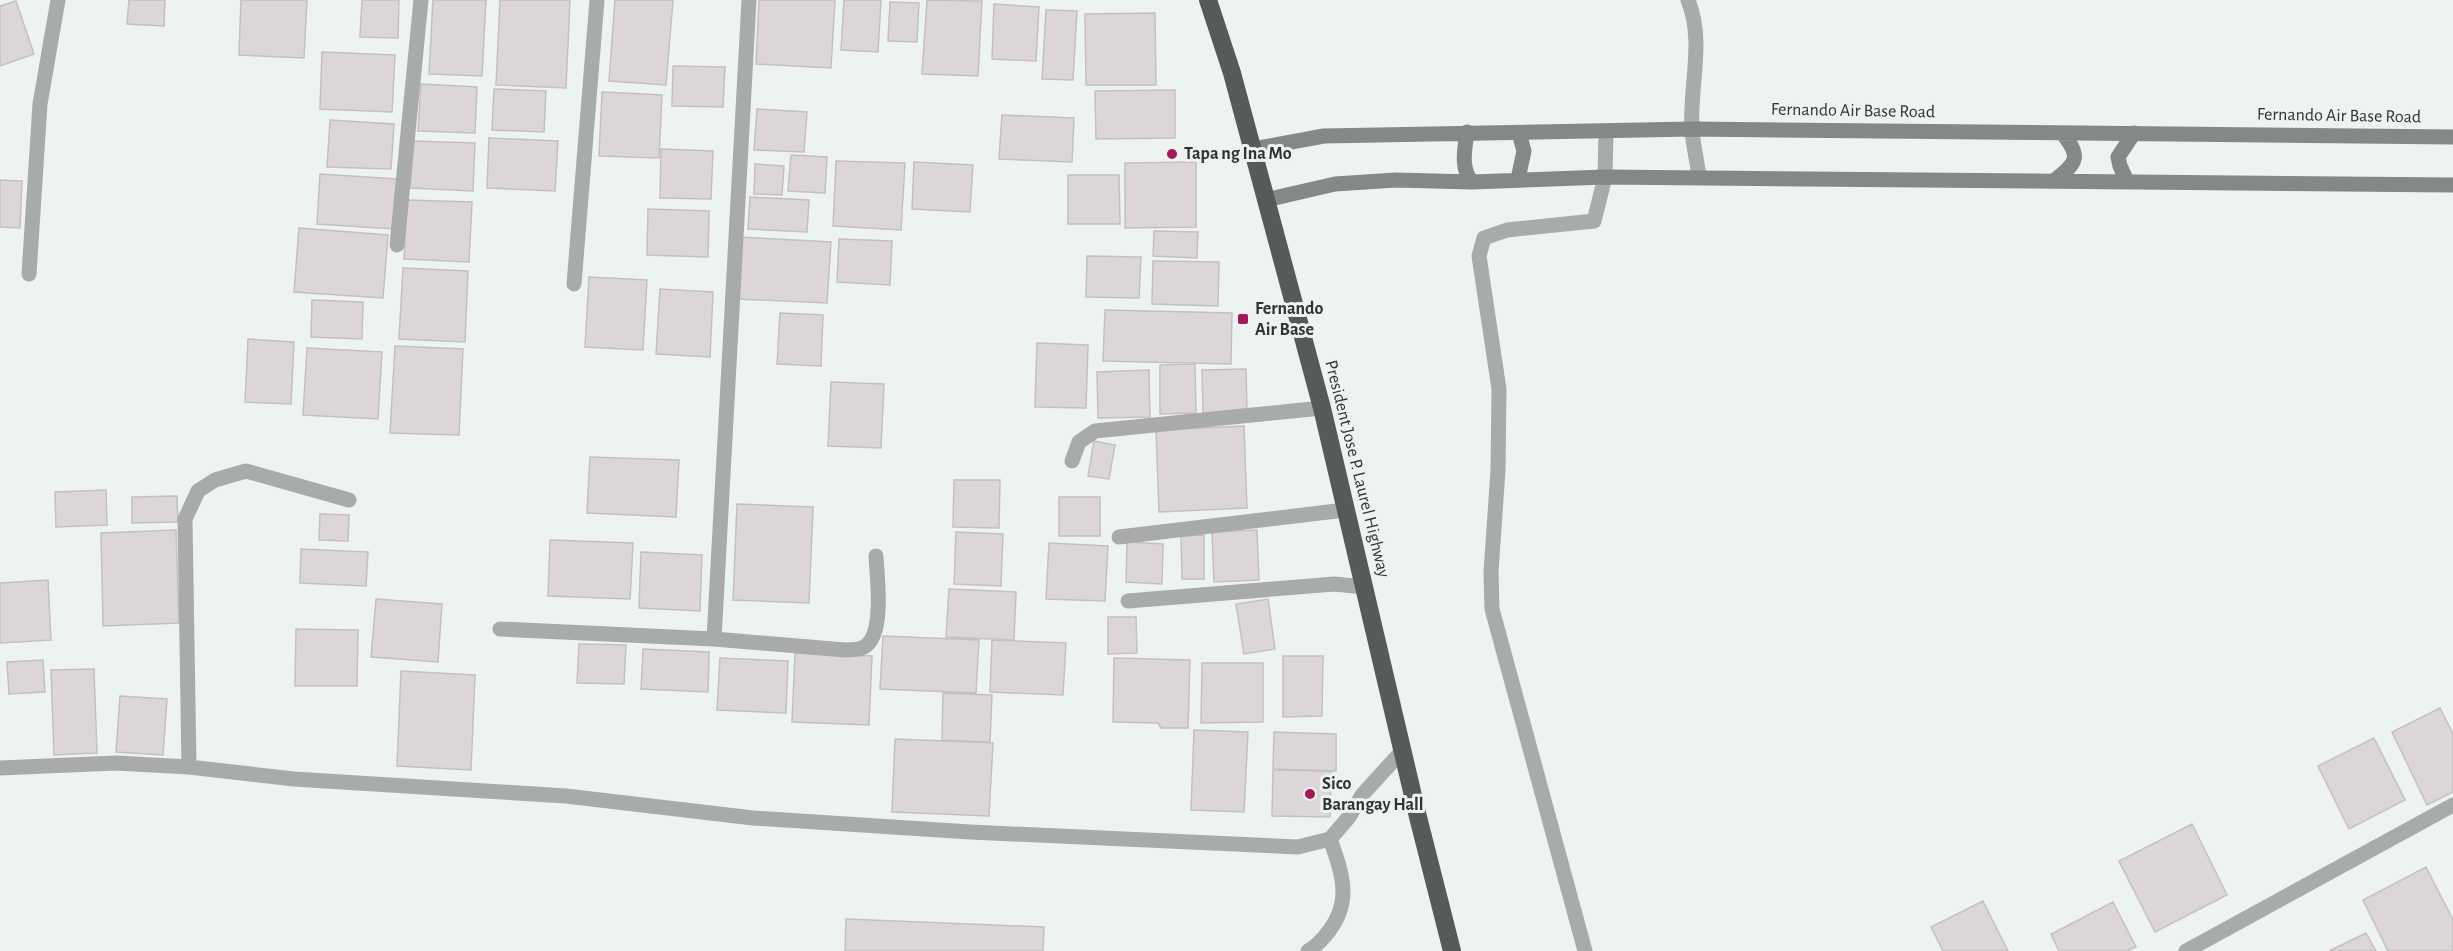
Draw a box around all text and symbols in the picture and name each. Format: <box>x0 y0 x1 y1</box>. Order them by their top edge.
street label: Fernando Air Base Road <box>1771 101 1935 121</box>
street label: Fernando Air Base Road <box>2257 106 2421 126</box>
place label: Tapa ng Ina Mo <box>1184 145 1292 163</box>
marker: Tapa ng Ina Mo <box>1165 147 1179 161</box>
place label: Fernando Air Base <box>1255 300 1324 339</box>
marker: Fernando Air Base <box>1236 312 1250 326</box>
street label: President Jose P. Laurel Highway <box>1321 358 1393 580</box>
place label: Sico Barangay Hall <box>1322 775 1424 814</box>
marker: Sico Barangay Hall <box>1303 787 1317 801</box>

